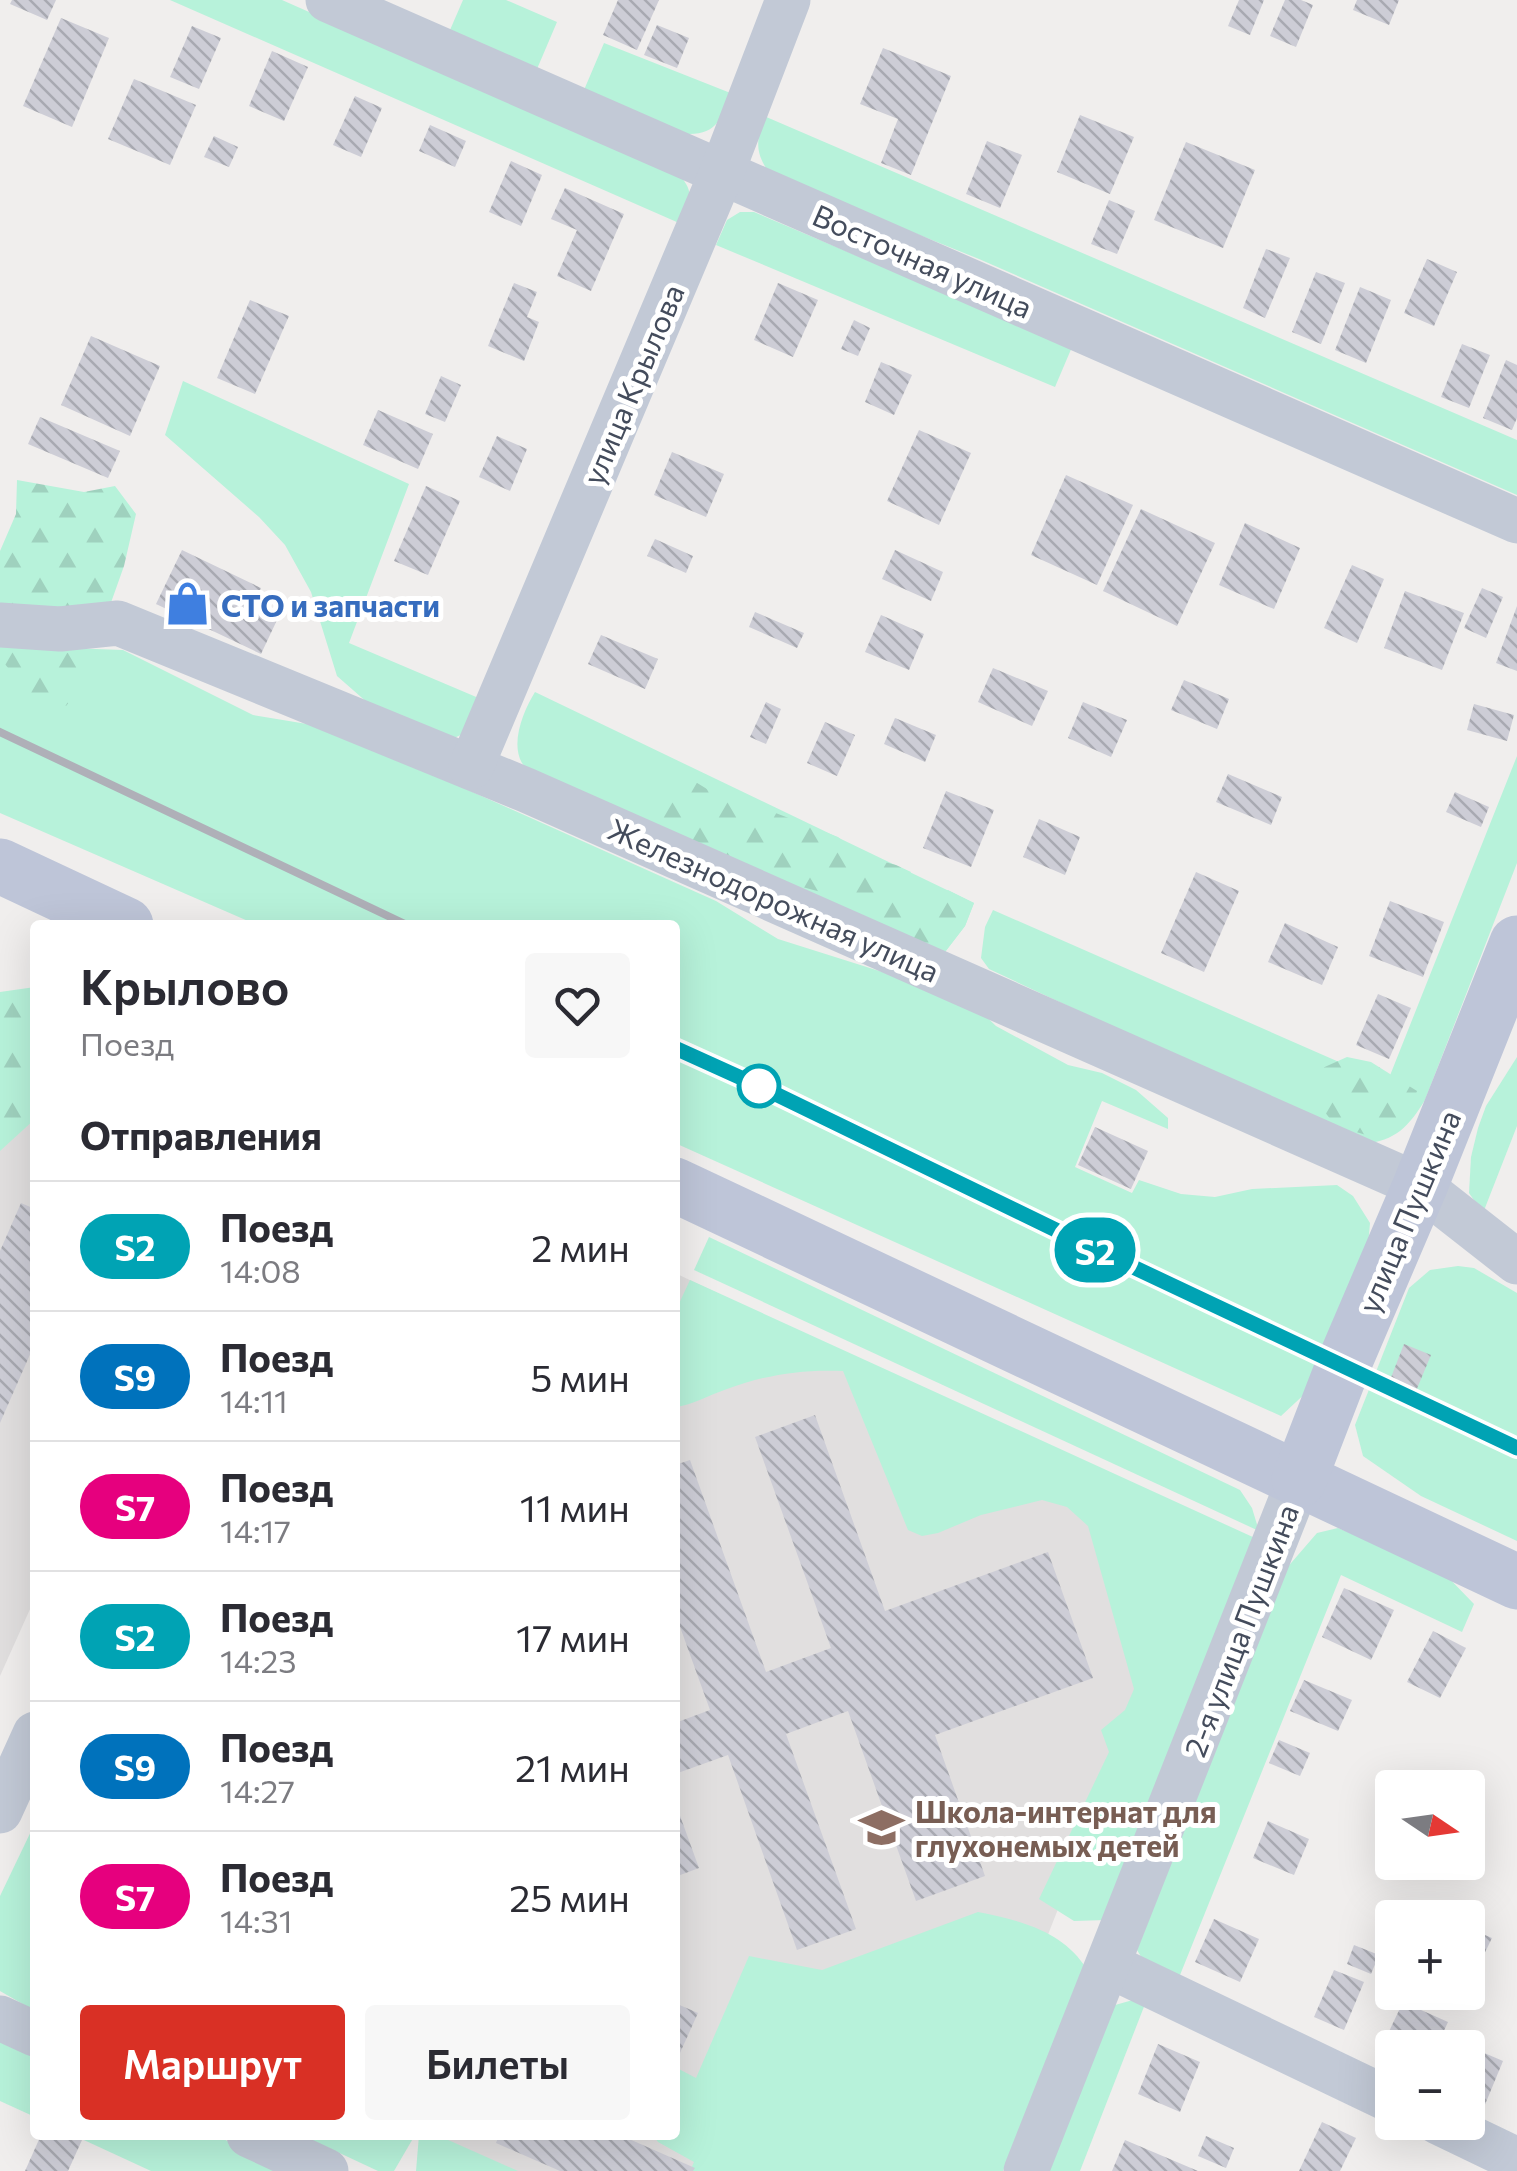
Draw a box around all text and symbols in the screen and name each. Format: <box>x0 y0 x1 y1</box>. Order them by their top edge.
street label: Восточная улица <box>808 195 1038 325</box>
street label: улица Крылова <box>573 278 691 490</box>
shop icon: СТО и запчасти <box>164 580 212 628</box>
place label: СТО и запчасти <box>221 586 440 623</box>
street label: Железнодорожная улица <box>603 809 945 989</box>
button: heart <box>525 953 630 1058</box>
text: Крылово <box>80 956 290 1015</box>
text: Поезд <box>80 1023 174 1063</box>
unlabelled marker <box>738 1065 780 1107</box>
street label: улица Пушкина <box>1349 1104 1467 1318</box>
text: Отправления <box>80 1111 322 1158</box>
text: Поезд <box>220 1203 333 1250</box>
line badge: S2 <box>1050 1218 1140 1282</box>
text: 2 мин <box>531 1223 630 1270</box>
text: S2 <box>115 1225 155 1268</box>
text: S2 <box>1075 1229 1115 1272</box>
text: 14:08 <box>220 1250 301 1290</box>
text: Поезд <box>220 1333 333 1380</box>
text: 5 мин <box>530 1353 630 1400</box>
text: S9 <box>114 1355 156 1398</box>
text: 14:11 <box>220 1380 288 1420</box>
text: Поезд <box>220 1463 333 1510</box>
text: 11 мин <box>520 1483 630 1530</box>
text: S7 <box>115 1485 155 1528</box>
street label: 2-я улица Пушкина <box>1175 1499 1305 1761</box>
text: 14:17 <box>220 1510 291 1550</box>
text: Поезд <box>220 1593 333 1640</box>
text: 17 мин <box>516 1613 630 1660</box>
text: S2 <box>115 1615 155 1658</box>
text: 14:23 <box>220 1640 296 1680</box>
text: Поезд <box>220 1723 333 1770</box>
text: 21 мин <box>515 1743 630 1790</box>
text: S9 <box>114 1745 156 1788</box>
text: 14:27 <box>220 1770 295 1810</box>
north arrow <box>1375 1770 1485 1880</box>
map controls <box>1375 1770 1485 2140</box>
place label: Школа-интернат для глухонемых детей <box>915 1792 1216 1863</box>
school or university icon: Школа-интернат для глухонемых детей <box>858 1803 906 1851</box>
text: Поезд <box>220 1853 333 1900</box>
text: 25 мин <box>509 1873 630 1920</box>
text: S7 <box>115 1875 155 1918</box>
text: 14:31 <box>220 1900 292 1940</box>
button: + <box>1375 1900 1485 2010</box>
button: Маршрут <box>80 2005 345 2120</box>
button: Билеты <box>365 2005 630 2120</box>
button: − <box>1375 2030 1485 2140</box>

